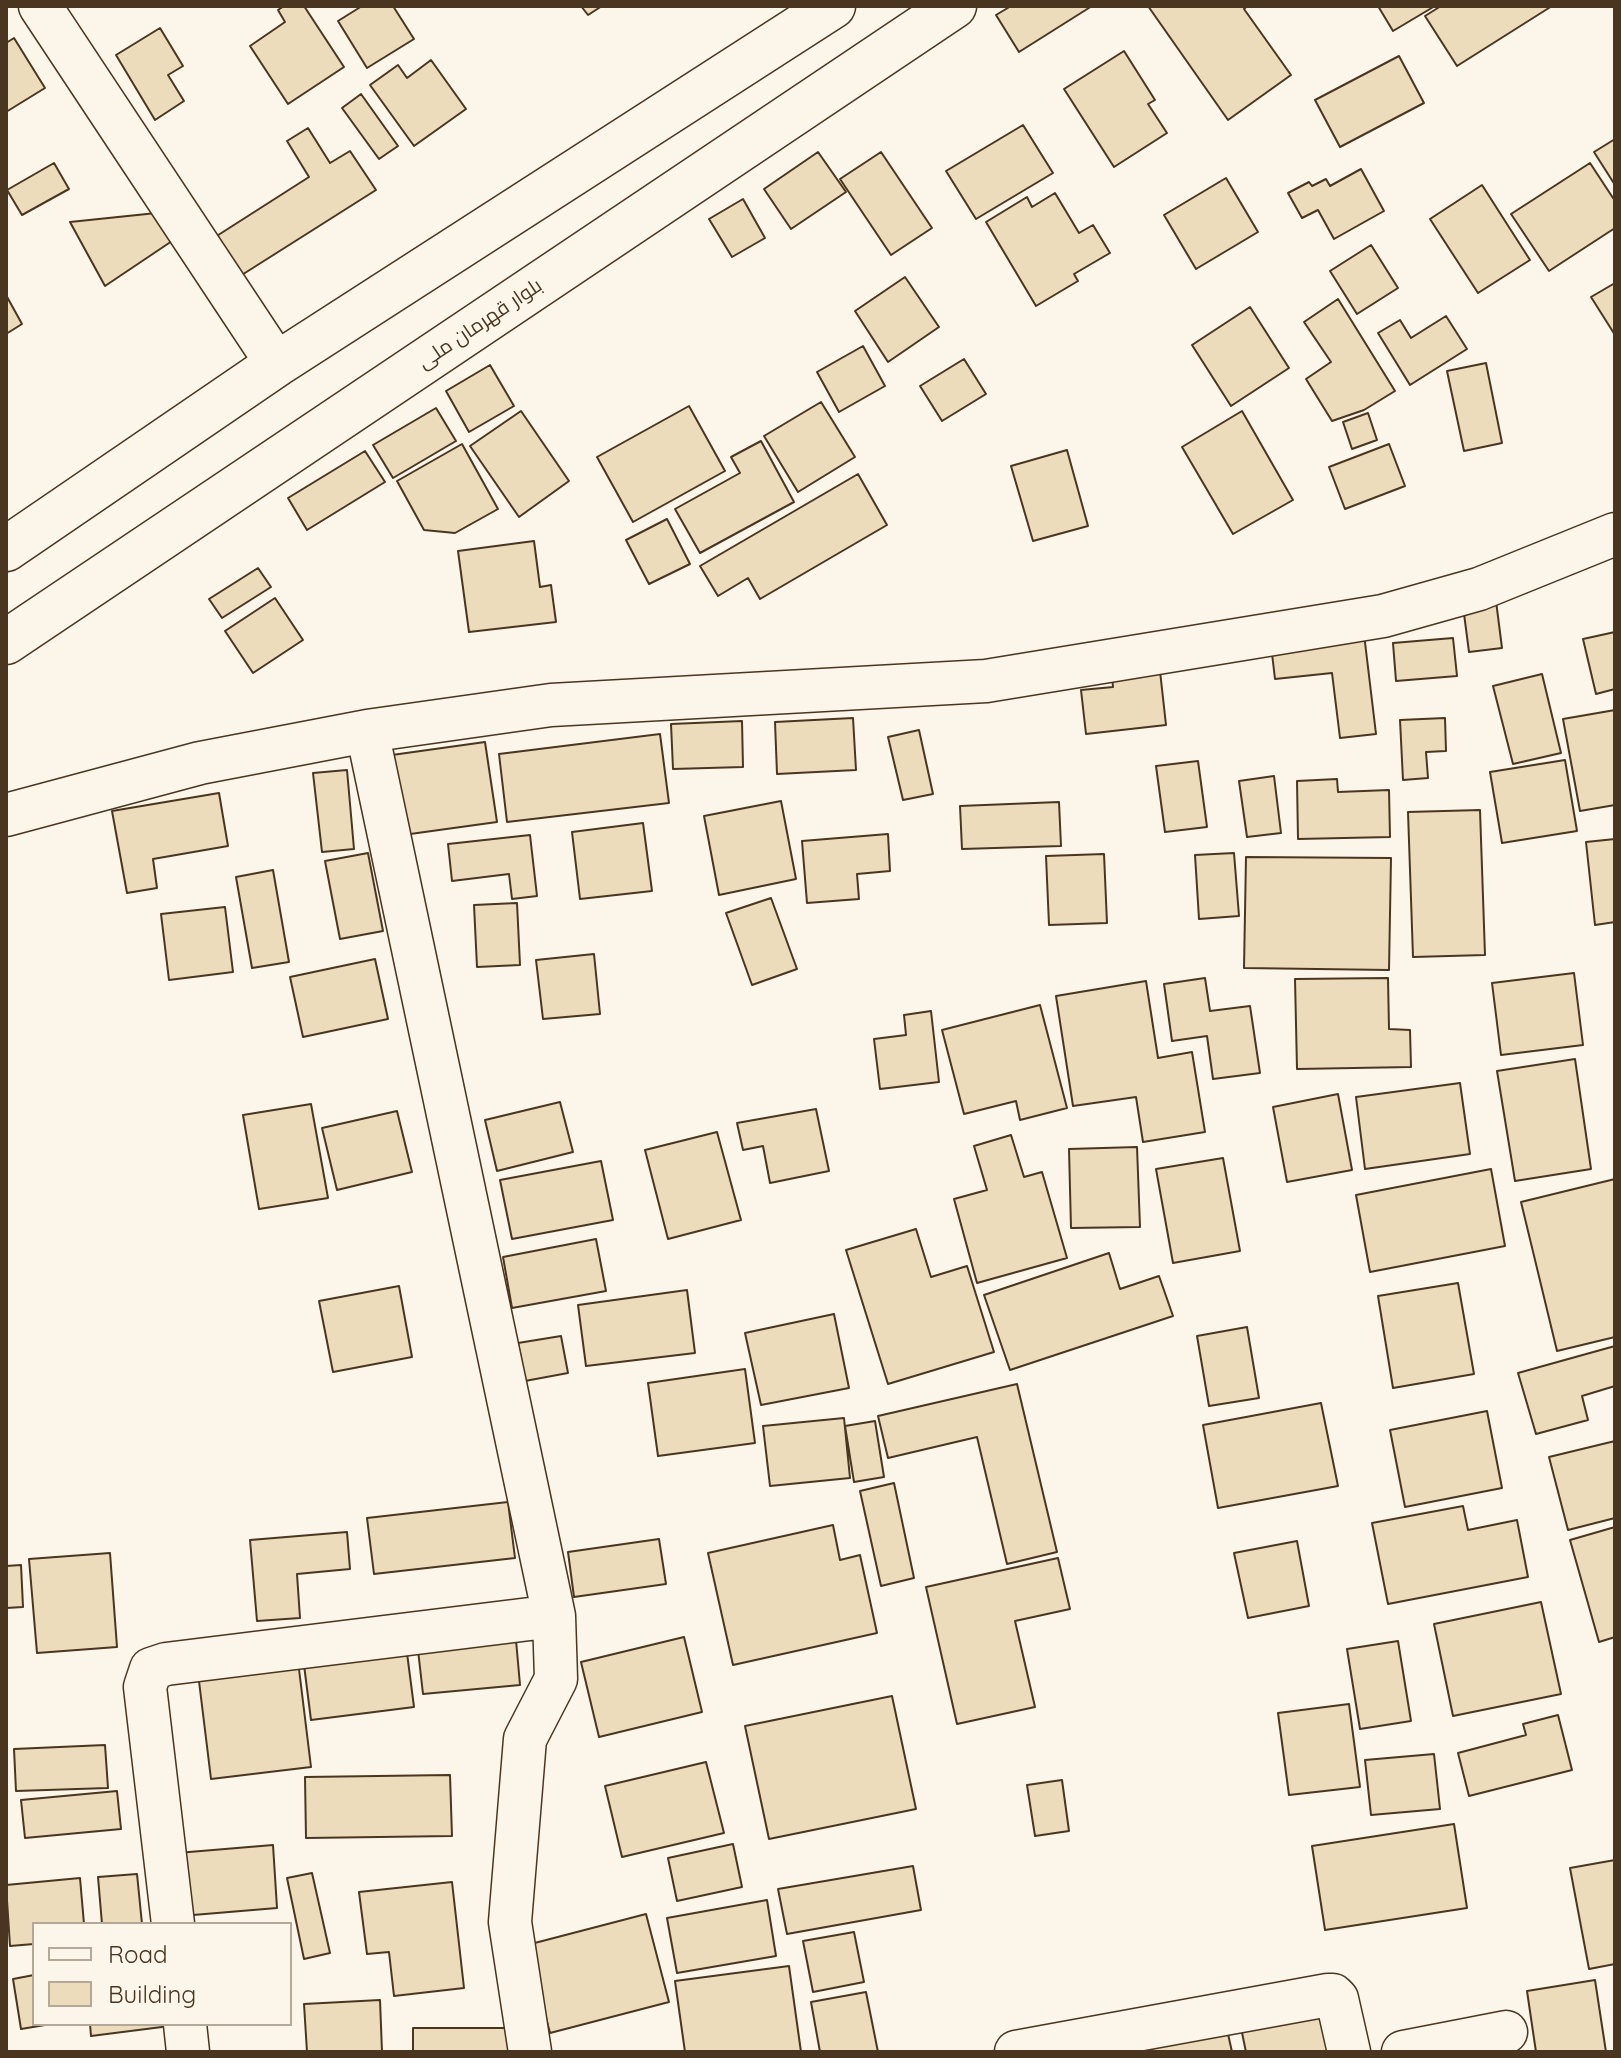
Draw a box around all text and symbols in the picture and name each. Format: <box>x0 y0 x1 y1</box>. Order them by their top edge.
street label: بلوار قهرمان ملی <box>413 274 547 374</box>
legend <box>32 1922 292 2026</box>
text: Road <box>108 1939 168 1969</box>
text: Building <box>108 1979 196 2009</box>

